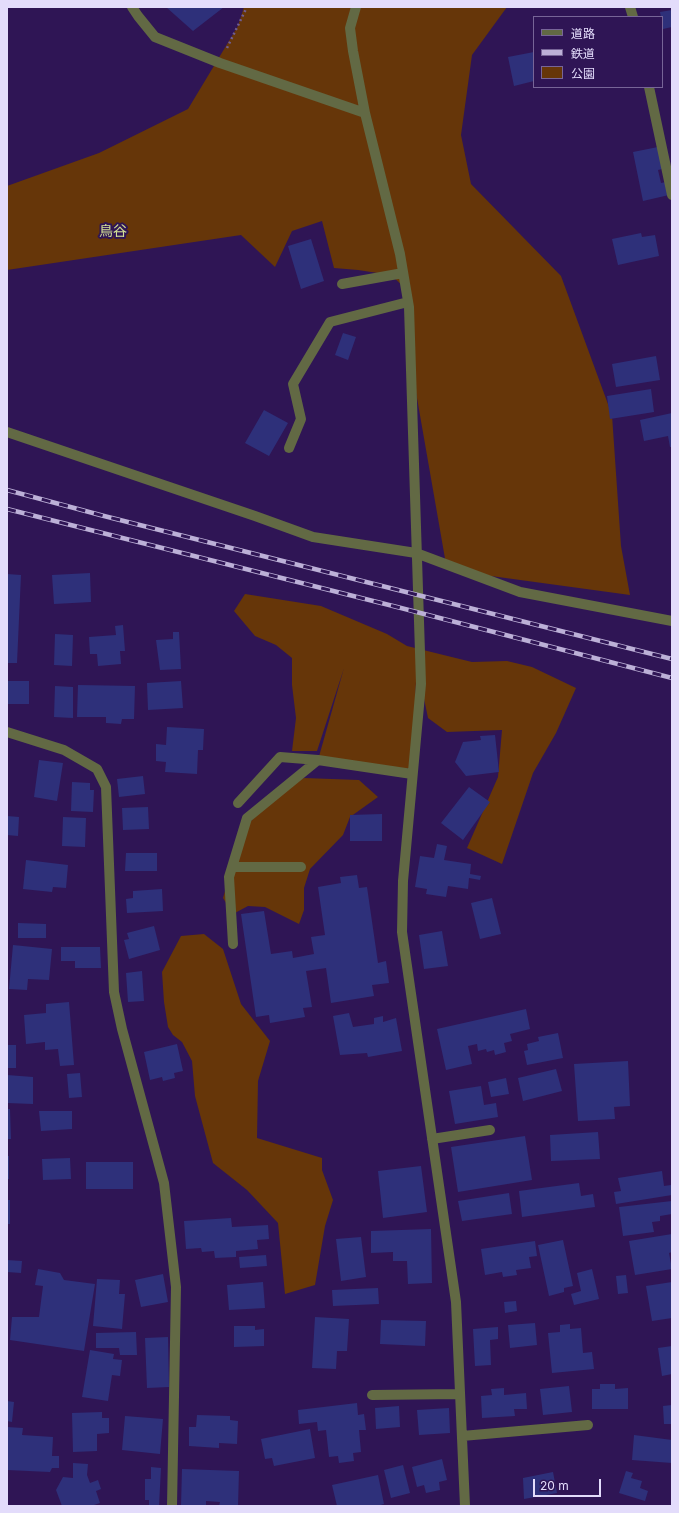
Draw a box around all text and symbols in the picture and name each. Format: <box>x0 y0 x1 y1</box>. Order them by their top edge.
legend <box>533 16 663 88</box>
text: 道路 <box>571 26 595 41</box>
text: 鉄道 <box>571 46 595 61</box>
text: 公園 <box>571 66 595 81</box>
district label: 鳥谷 <box>99 224 127 240</box>
scale bar <box>535 1471 603 1497</box>
text: 20 m <box>540 1478 569 1493</box>

